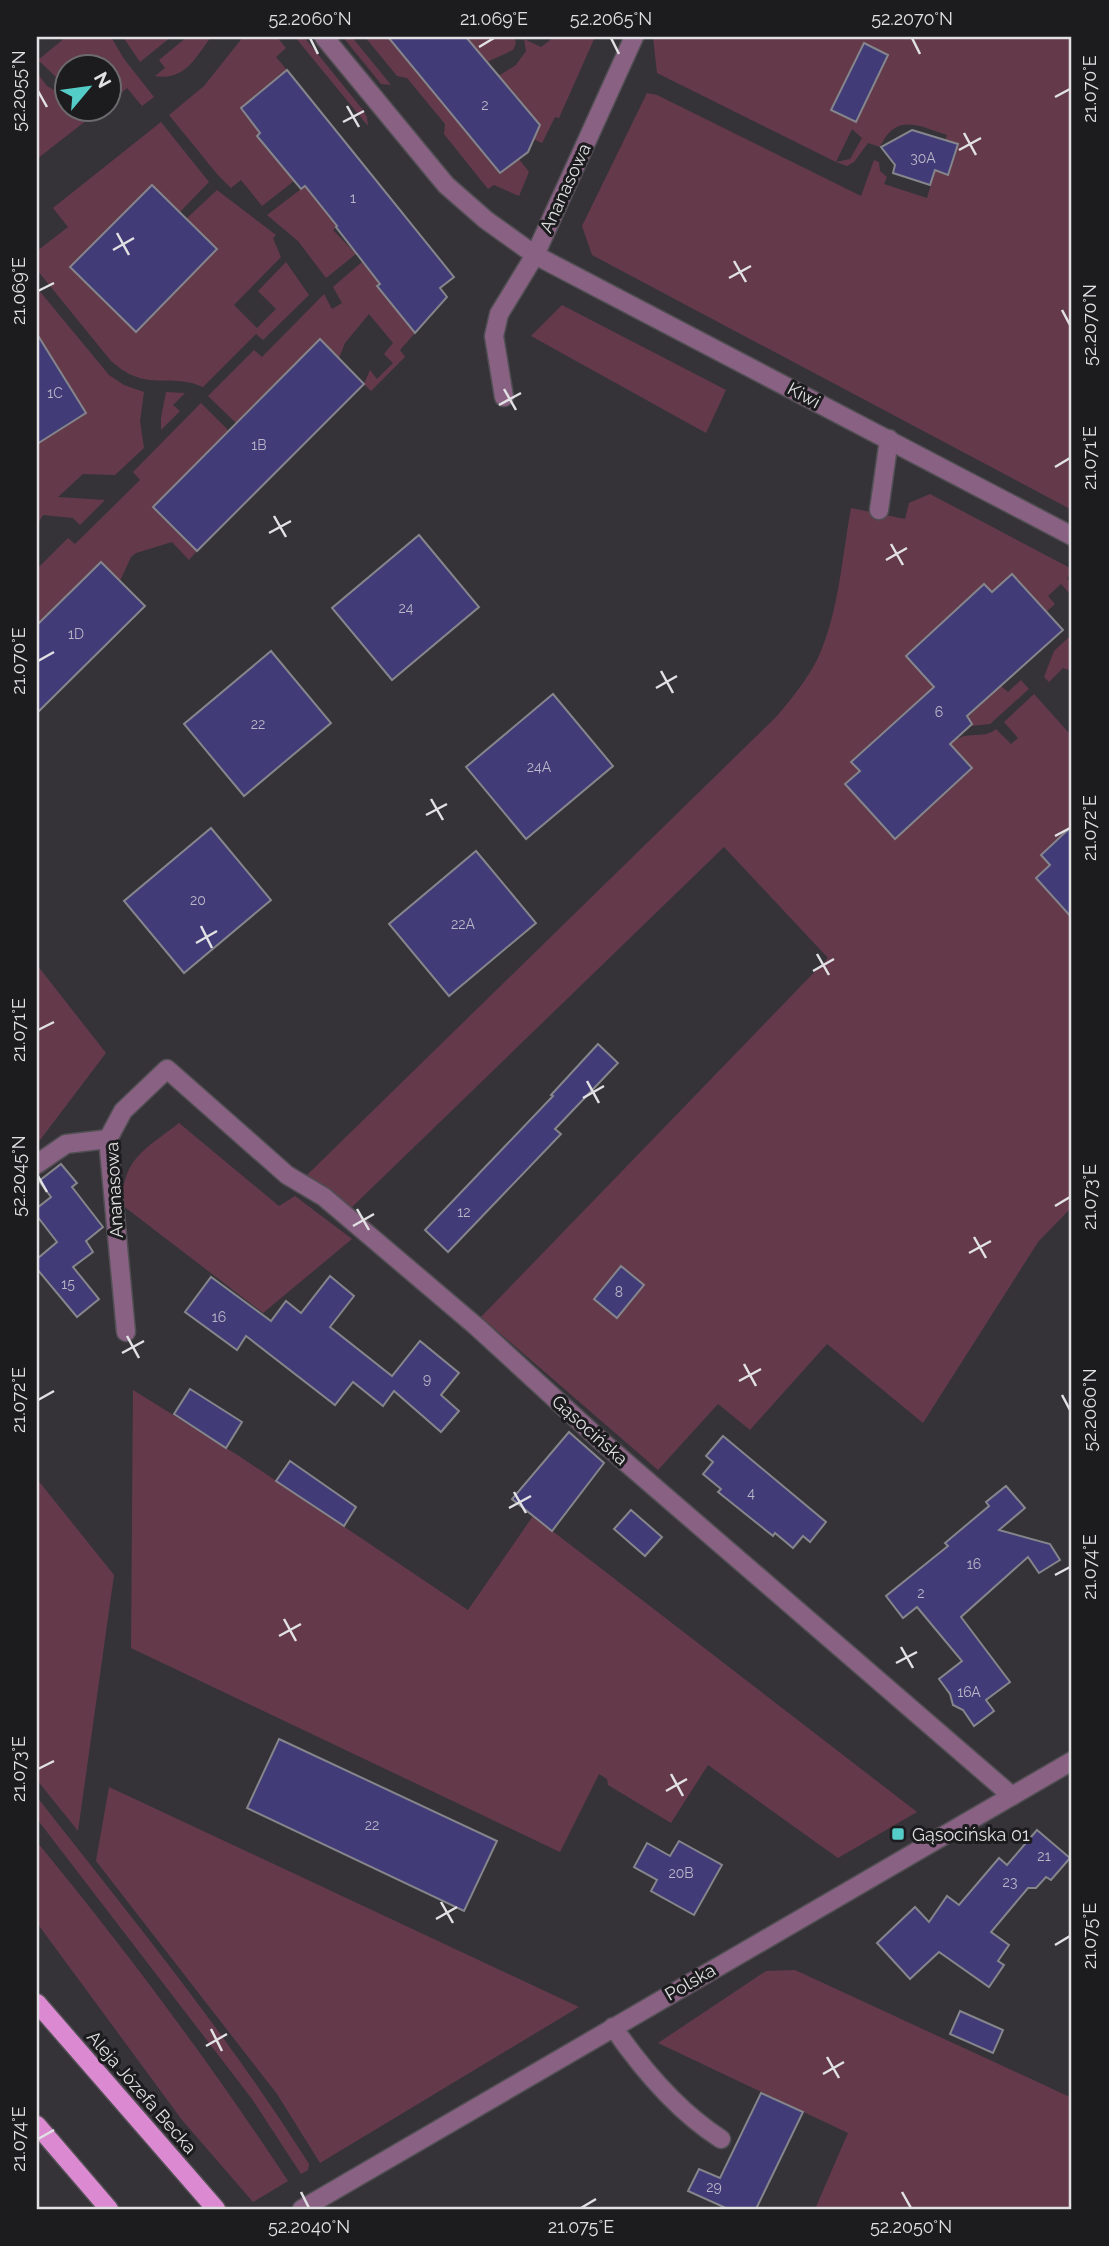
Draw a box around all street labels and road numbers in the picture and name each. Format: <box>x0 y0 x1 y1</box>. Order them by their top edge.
street label: Ananasowa <box>535 140 595 236</box>
street label: Kiwi <box>784 378 824 412</box>
street label: Ananasowa <box>101 1141 127 1239</box>
street label: Gąsocińska <box>548 1391 632 1469</box>
street label: Polska <box>661 1959 719 2005</box>
street label: Aleja Józefa Becka <box>83 2026 201 2158</box>

